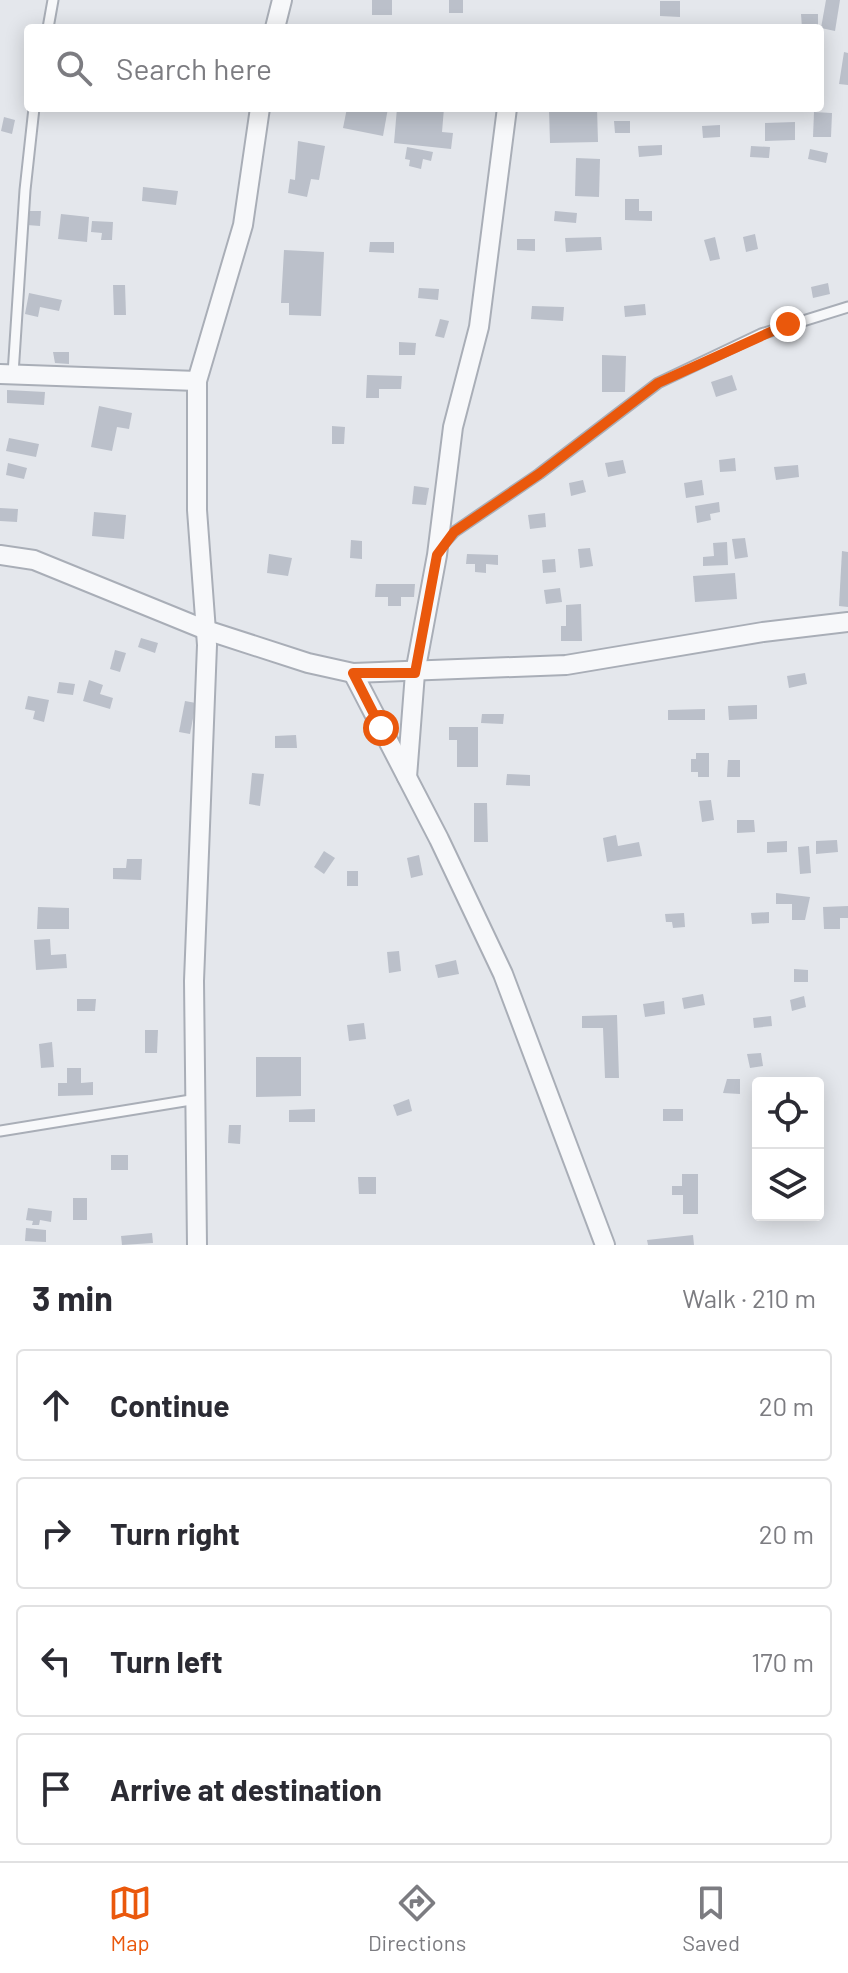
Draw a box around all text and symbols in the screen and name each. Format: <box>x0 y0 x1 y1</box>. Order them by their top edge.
search box <box>24 24 824 112</box>
icon: search <box>52 46 96 90</box>
text: Search here <box>116 50 272 86</box>
route end <box>770 306 806 342</box>
route start <box>363 710 399 746</box>
map controls <box>752 1077 824 1221</box>
button: locate <box>752 1077 824 1149</box>
button: layers <box>752 1149 824 1221</box>
text: 3 min <box>32 1277 113 1318</box>
text: Walk · 210 m <box>682 1282 816 1313</box>
icon: ahead <box>34 1383 78 1427</box>
text: Continue <box>110 1387 230 1423</box>
text: 20 m <box>759 1390 814 1421</box>
icon: right <box>34 1511 78 1555</box>
text: Turn right <box>110 1515 240 1551</box>
text: 20 m <box>759 1518 814 1549</box>
icon: left <box>34 1639 78 1683</box>
text: Turn left <box>110 1643 223 1679</box>
text: 170 m <box>751 1646 814 1677</box>
icon: arrive <box>34 1767 78 1811</box>
text: Arrive at destination <box>110 1771 382 1807</box>
tab: Map <box>108 1881 152 1955</box>
tab: Directions <box>368 1881 466 1955</box>
tab: Saved <box>682 1881 740 1955</box>

